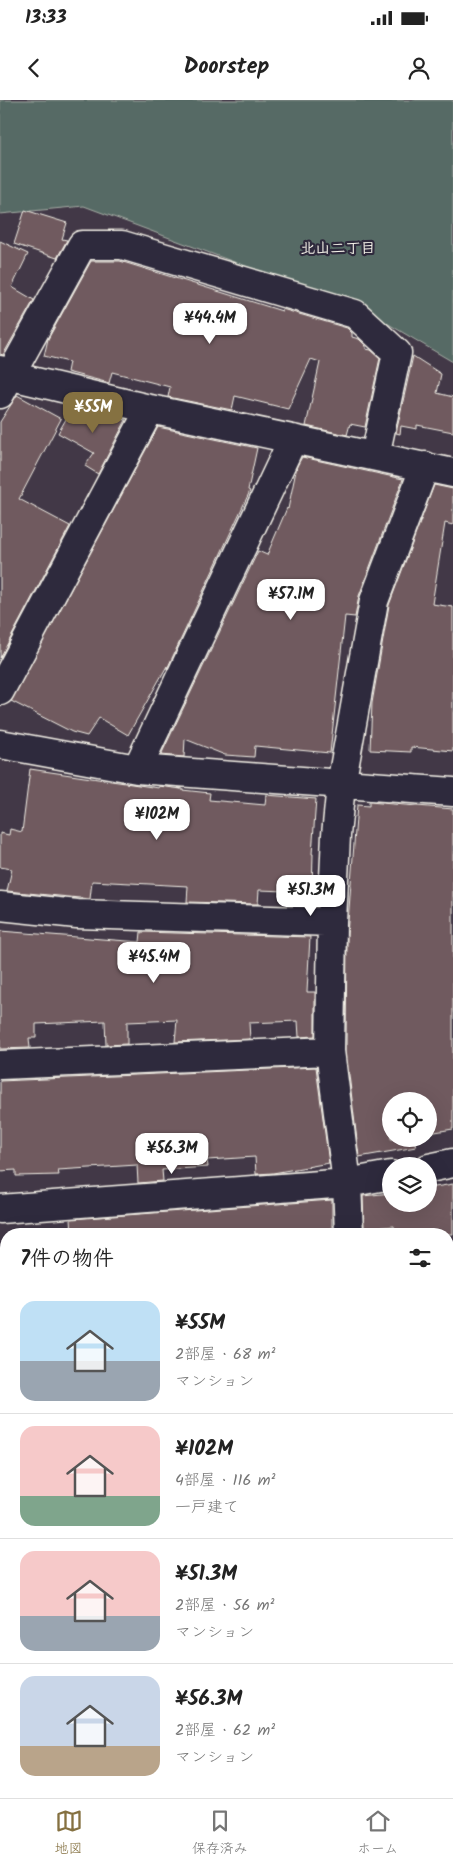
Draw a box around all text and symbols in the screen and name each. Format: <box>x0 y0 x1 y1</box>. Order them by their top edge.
text: 13:33 <box>25 3 67 33</box>
text: Doorstep <box>184 50 269 85</box>
icon: back <box>20 54 48 82</box>
icon: person <box>405 54 433 82</box>
district label: 北山二丁目 <box>300 237 376 261</box>
pin: ¥44.4M <box>169 302 251 345</box>
text: ¥44.4M <box>184 306 236 331</box>
pin: ¥55M <box>63 392 123 434</box>
text: ¥55M <box>74 395 112 420</box>
pin: ¥57.1M <box>250 578 332 621</box>
text: ¥57.1M <box>268 582 314 607</box>
pin: ¥102M <box>122 798 192 841</box>
text: ¥102M <box>135 802 179 827</box>
pin: ¥51.3M <box>270 874 352 917</box>
text: ¥51.3M <box>287 878 335 903</box>
pin: ¥45.4M <box>113 942 195 984</box>
text: ¥45.4M <box>128 945 180 970</box>
map controls <box>382 1092 437 1212</box>
button: locate <box>382 1092 437 1147</box>
pin: ¥56.3M <box>131 1132 213 1175</box>
text: ¥56.3M <box>146 1136 198 1161</box>
button: layers <box>382 1157 437 1212</box>
text: 7件の物件 <box>20 1243 114 1276</box>
icon: filters <box>406 1244 434 1272</box>
text: ¥55M <box>175 1307 225 1340</box>
icon: home <box>60 1321 120 1381</box>
text: 2部屋 · 68 m² <box>175 1342 276 1367</box>
text: マンション <box>175 1369 254 1394</box>
text: ¥102M <box>175 1433 233 1466</box>
icon: home <box>60 1446 120 1506</box>
text: 4部屋 · 116 m² <box>175 1468 275 1493</box>
text: 一戸建て <box>175 1495 239 1520</box>
text: ¥51.3M <box>175 1558 237 1591</box>
icon: home <box>60 1571 120 1631</box>
text: 2部屋 · 56 m² <box>175 1593 275 1618</box>
text: マンション <box>175 1620 254 1645</box>
text: ¥56.3M <box>175 1683 242 1716</box>
icon: home <box>60 1696 120 1756</box>
text: 2部屋 · 62 m² <box>175 1718 275 1743</box>
text: マンション <box>175 1745 254 1770</box>
tab: 地図 <box>55 1807 83 1860</box>
tab: 保存済み <box>192 1807 248 1860</box>
tab: ホーム <box>357 1807 398 1860</box>

